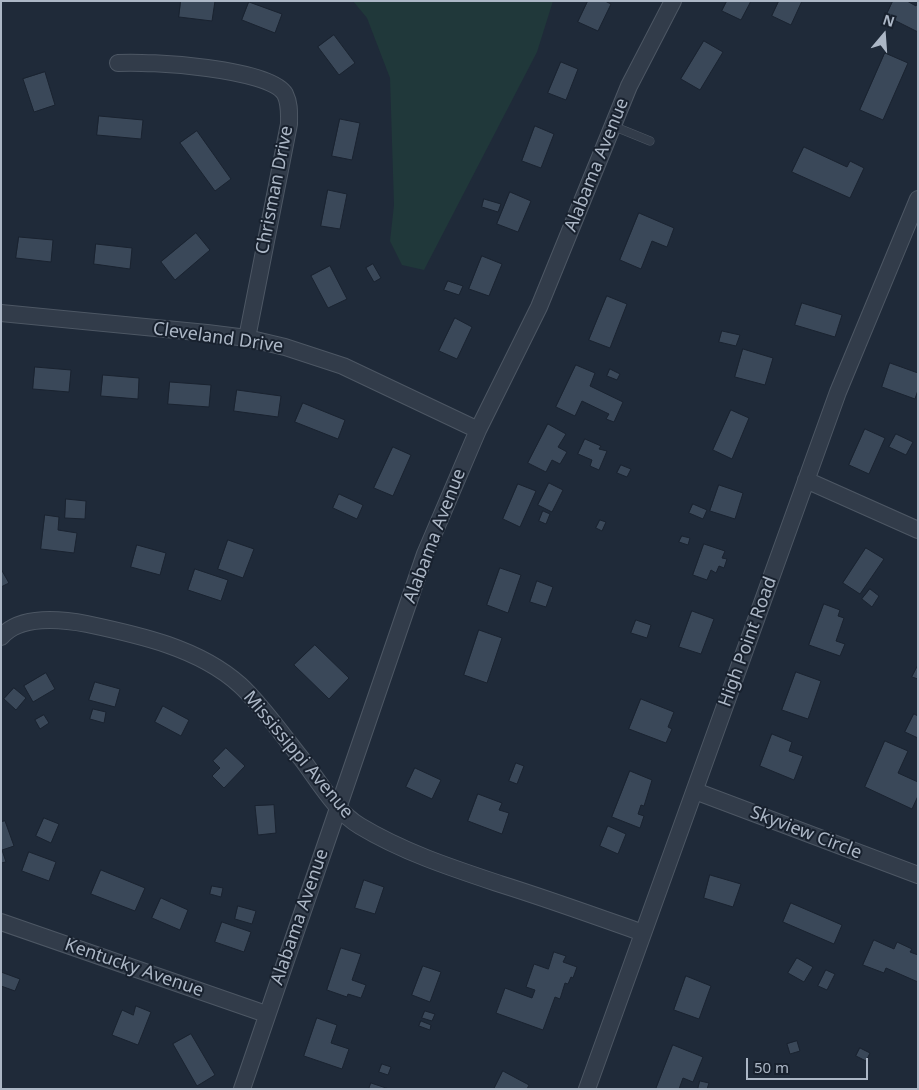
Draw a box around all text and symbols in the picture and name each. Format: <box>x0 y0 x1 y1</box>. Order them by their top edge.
text: N <box>880 9 897 31</box>
north arrow <box>859 10 909 60</box>
street label: Alabama Avenue <box>560 95 634 235</box>
street label: Chrisman Drive <box>252 124 298 256</box>
street label: Cleveland Drive <box>152 318 284 358</box>
street label: Alabama Avenue <box>399 466 471 606</box>
street label: High Point Road <box>714 574 782 710</box>
street label: Mississippi Avenue <box>238 687 358 823</box>
street label: Skyview Circle <box>747 802 865 864</box>
street label: Alabama Avenue <box>267 846 333 988</box>
street label: Kentucky Avenue <box>62 934 206 1002</box>
scale bar <box>749 1048 872 1080</box>
text: 50 m <box>754 1057 789 1077</box>

